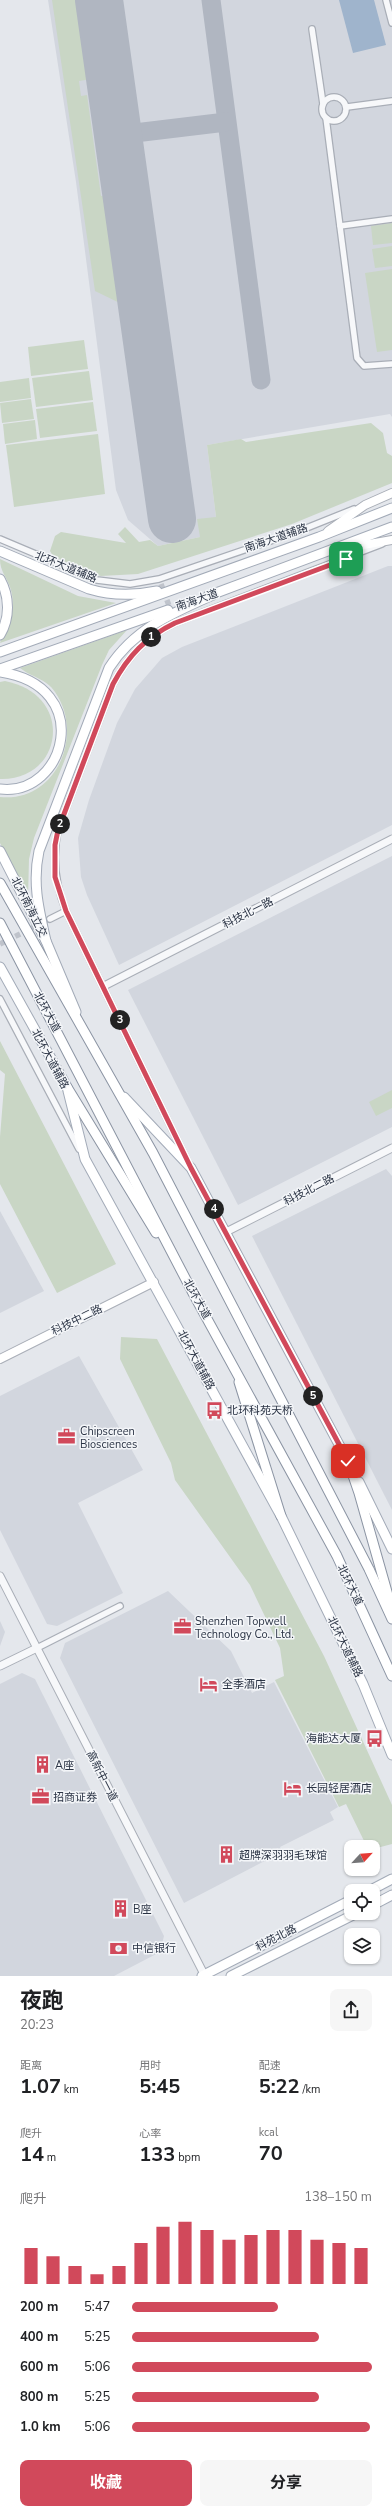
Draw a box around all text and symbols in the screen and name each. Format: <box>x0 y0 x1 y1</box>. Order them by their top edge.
street label: 南海大道辅路 <box>242 520 310 556</box>
pin <box>329 542 363 576</box>
street label: 北环大道辅路 <box>33 548 99 586</box>
icon: arrive <box>335 548 357 570</box>
street label: 南海大道 <box>174 586 220 614</box>
pin: 1 <box>141 627 161 647</box>
text: 1 <box>148 629 154 644</box>
pin: 2 <box>50 814 70 834</box>
text: 2 <box>57 816 63 831</box>
street label: 北环南海立交 <box>7 874 51 940</box>
street label: 科技北一路 <box>220 894 276 932</box>
street label: 北环大道 <box>30 989 64 1035</box>
pin: 3 <box>110 1010 130 1030</box>
text: 3 <box>117 1012 123 1027</box>
street label: 北环大道辅路 <box>28 1026 72 1092</box>
street label: 科技北二路 <box>281 1171 337 1209</box>
pin: 4 <box>204 1199 224 1219</box>
text: 4 <box>211 1201 217 1216</box>
street label: 北环大道 <box>180 1276 214 1322</box>
street label: 科技中二路 <box>49 1301 105 1339</box>
street label: 北环大道辅路 <box>174 1327 218 1393</box>
pin: 5 <box>303 1386 323 1406</box>
text: 5 <box>310 1388 316 1403</box>
bus stop icon: 北环科苑天桥 <box>204 1400 224 1420</box>
place label: 北环科苑天桥 <box>227 1403 293 1418</box>
place label: Chipscreen Biosciences <box>80 1424 137 1452</box>
office icon: Chipscreen Biosciences <box>57 1427 77 1447</box>
pin <box>331 1444 365 1478</box>
icon: check <box>337 1450 359 1472</box>
street label: 北环大道 <box>334 1562 366 1608</box>
place label: Shenzhen Topwell Technology Co., Ltd. <box>195 1614 294 1642</box>
street label: 北环大道辅路 <box>324 1614 366 1680</box>
office icon: Shenzhen Topwell Technology Co., Ltd. <box>172 1617 192 1637</box>
hotel icon: 全季酒店 <box>199 1674 219 1694</box>
place label: 全季酒店 <box>222 1677 266 1692</box>
bus stop icon: 海能达大厦 <box>364 1728 384 1748</box>
place label: 海能达大厦 <box>306 1731 361 1746</box>
street label: 高新中一道 <box>83 1748 121 1804</box>
building icon: A座 <box>32 1755 52 1775</box>
place label: A座 <box>55 1758 74 1773</box>
hotel icon: 长园轻居酒店 <box>283 1778 303 1798</box>
place label: 长园轻居酒店 <box>306 1781 372 1796</box>
office icon: 招商证券 <box>30 1787 50 1807</box>
place label: 招商证券 <box>53 1790 97 1805</box>
north arrow <box>344 1840 380 1876</box>
map controls <box>344 1840 380 1964</box>
building icon: 超牌深羽羽毛球馆 <box>216 1845 236 1865</box>
place label: 超牌深羽羽毛球馆 <box>239 1848 327 1863</box>
button: locate <box>344 1884 380 1920</box>
building icon: B座 <box>110 1899 130 1919</box>
place label: B座 <box>133 1902 151 1917</box>
street label: 科苑北路 <box>253 1921 299 1955</box>
button: layers <box>344 1928 380 1964</box>
bank icon: 中信银行 <box>109 1938 129 1958</box>
place label: 中信银行 <box>132 1941 176 1956</box>
text: 夜跑 <box>20 1986 64 2016</box>
button: share <box>330 1989 372 2031</box>
text: 20:23 <box>20 2016 54 2034</box>
text: 距离 <box>20 2058 42 2073</box>
text: 用时 <box>139 2058 161 2073</box>
text: 配速 <box>259 2058 281 2073</box>
text: 1.07 <box>20 2073 61 2100</box>
text: 5:45 <box>139 2073 180 2100</box>
text: 5:22 <box>259 2073 300 2100</box>
text: km <box>61 2082 79 2097</box>
text: /km <box>300 2082 320 2097</box>
text: kcal <box>259 2125 278 2140</box>
text: 爬升 <box>20 2126 42 2141</box>
text: 心率 <box>139 2126 161 2141</box>
text: 70 <box>259 2140 283 2167</box>
text: 14 <box>20 2141 44 2168</box>
text: 133 <box>139 2141 175 2168</box>
text: m <box>44 2150 56 2165</box>
text: bpm <box>175 2150 200 2165</box>
text: 138–150 m <box>304 2188 372 2206</box>
text: 爬升 <box>20 2190 46 2208</box>
text: 200 m <box>20 2298 58 2316</box>
text: 5:47 <box>84 2298 110 2316</box>
text: 400 m <box>20 2328 58 2346</box>
text: 5:25 <box>84 2328 110 2346</box>
text: 600 m <box>20 2358 58 2376</box>
text: 5:06 <box>84 2358 110 2376</box>
text: 800 m <box>20 2388 58 2406</box>
text: 5:25 <box>84 2388 110 2406</box>
text: 1.0 km <box>20 2418 61 2436</box>
text: 5:06 <box>84 2418 110 2436</box>
button: 收藏 <box>20 2460 192 2506</box>
button: 分享 <box>200 2460 372 2506</box>

